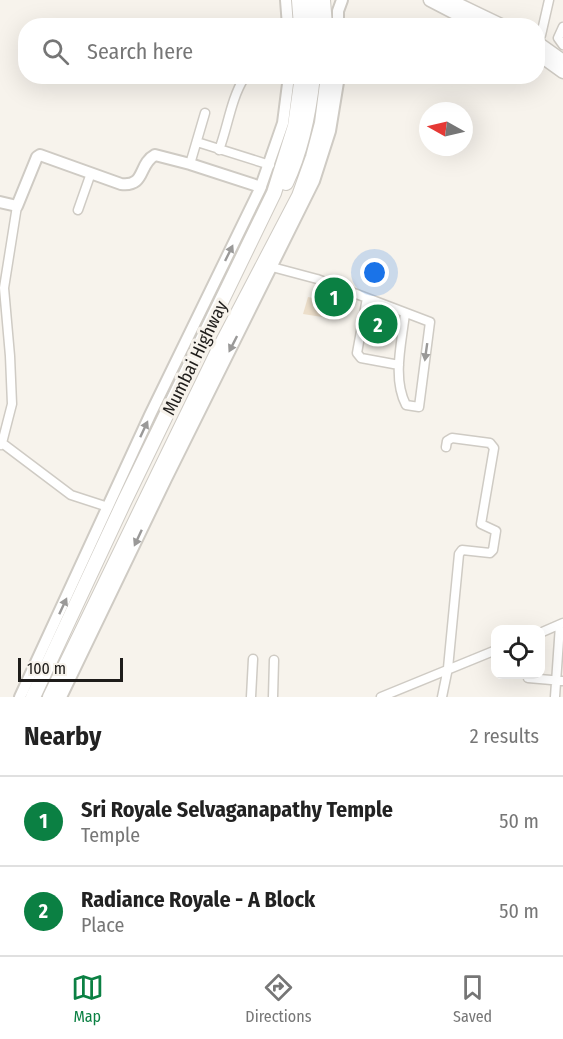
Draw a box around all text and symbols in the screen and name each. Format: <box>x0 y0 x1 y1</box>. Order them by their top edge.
search box <box>18 18 545 84</box>
icon: search <box>39 35 72 68</box>
text: Search here <box>87 38 193 65</box>
north arrow <box>419 102 473 156</box>
one-way arrow <box>224 245 234 262</box>
your location <box>360 258 389 287</box>
pin: 1 <box>314 274 354 320</box>
street label: Mumbai Highway <box>158 297 232 419</box>
pin: 2 <box>358 302 398 346</box>
one-way arrow <box>228 335 238 352</box>
one-way arrow <box>422 342 431 361</box>
one-way arrow <box>139 419 149 437</box>
one-way arrow <box>133 529 142 546</box>
one-way arrow <box>58 598 67 615</box>
map controls <box>491 625 545 679</box>
button: locate <box>491 625 545 679</box>
scale bar <box>18 655 123 682</box>
text: 100 m <box>27 659 66 678</box>
text: Nearby <box>24 721 101 752</box>
text: 2 results <box>470 724 539 748</box>
text: Sri Royale Selvaganapathy Temple <box>81 796 393 823</box>
text: 1 <box>39 809 48 833</box>
text: 50 m <box>499 809 539 833</box>
text: Temple <box>81 823 140 847</box>
text: Radiance Royale - A Block <box>81 886 315 913</box>
text: 2 <box>39 899 48 923</box>
text: 50 m <box>499 899 539 923</box>
text: Place <box>81 913 124 937</box>
tab: Map <box>71 971 104 1026</box>
tab: Directions <box>245 971 312 1026</box>
tab: Saved <box>453 971 492 1026</box>

